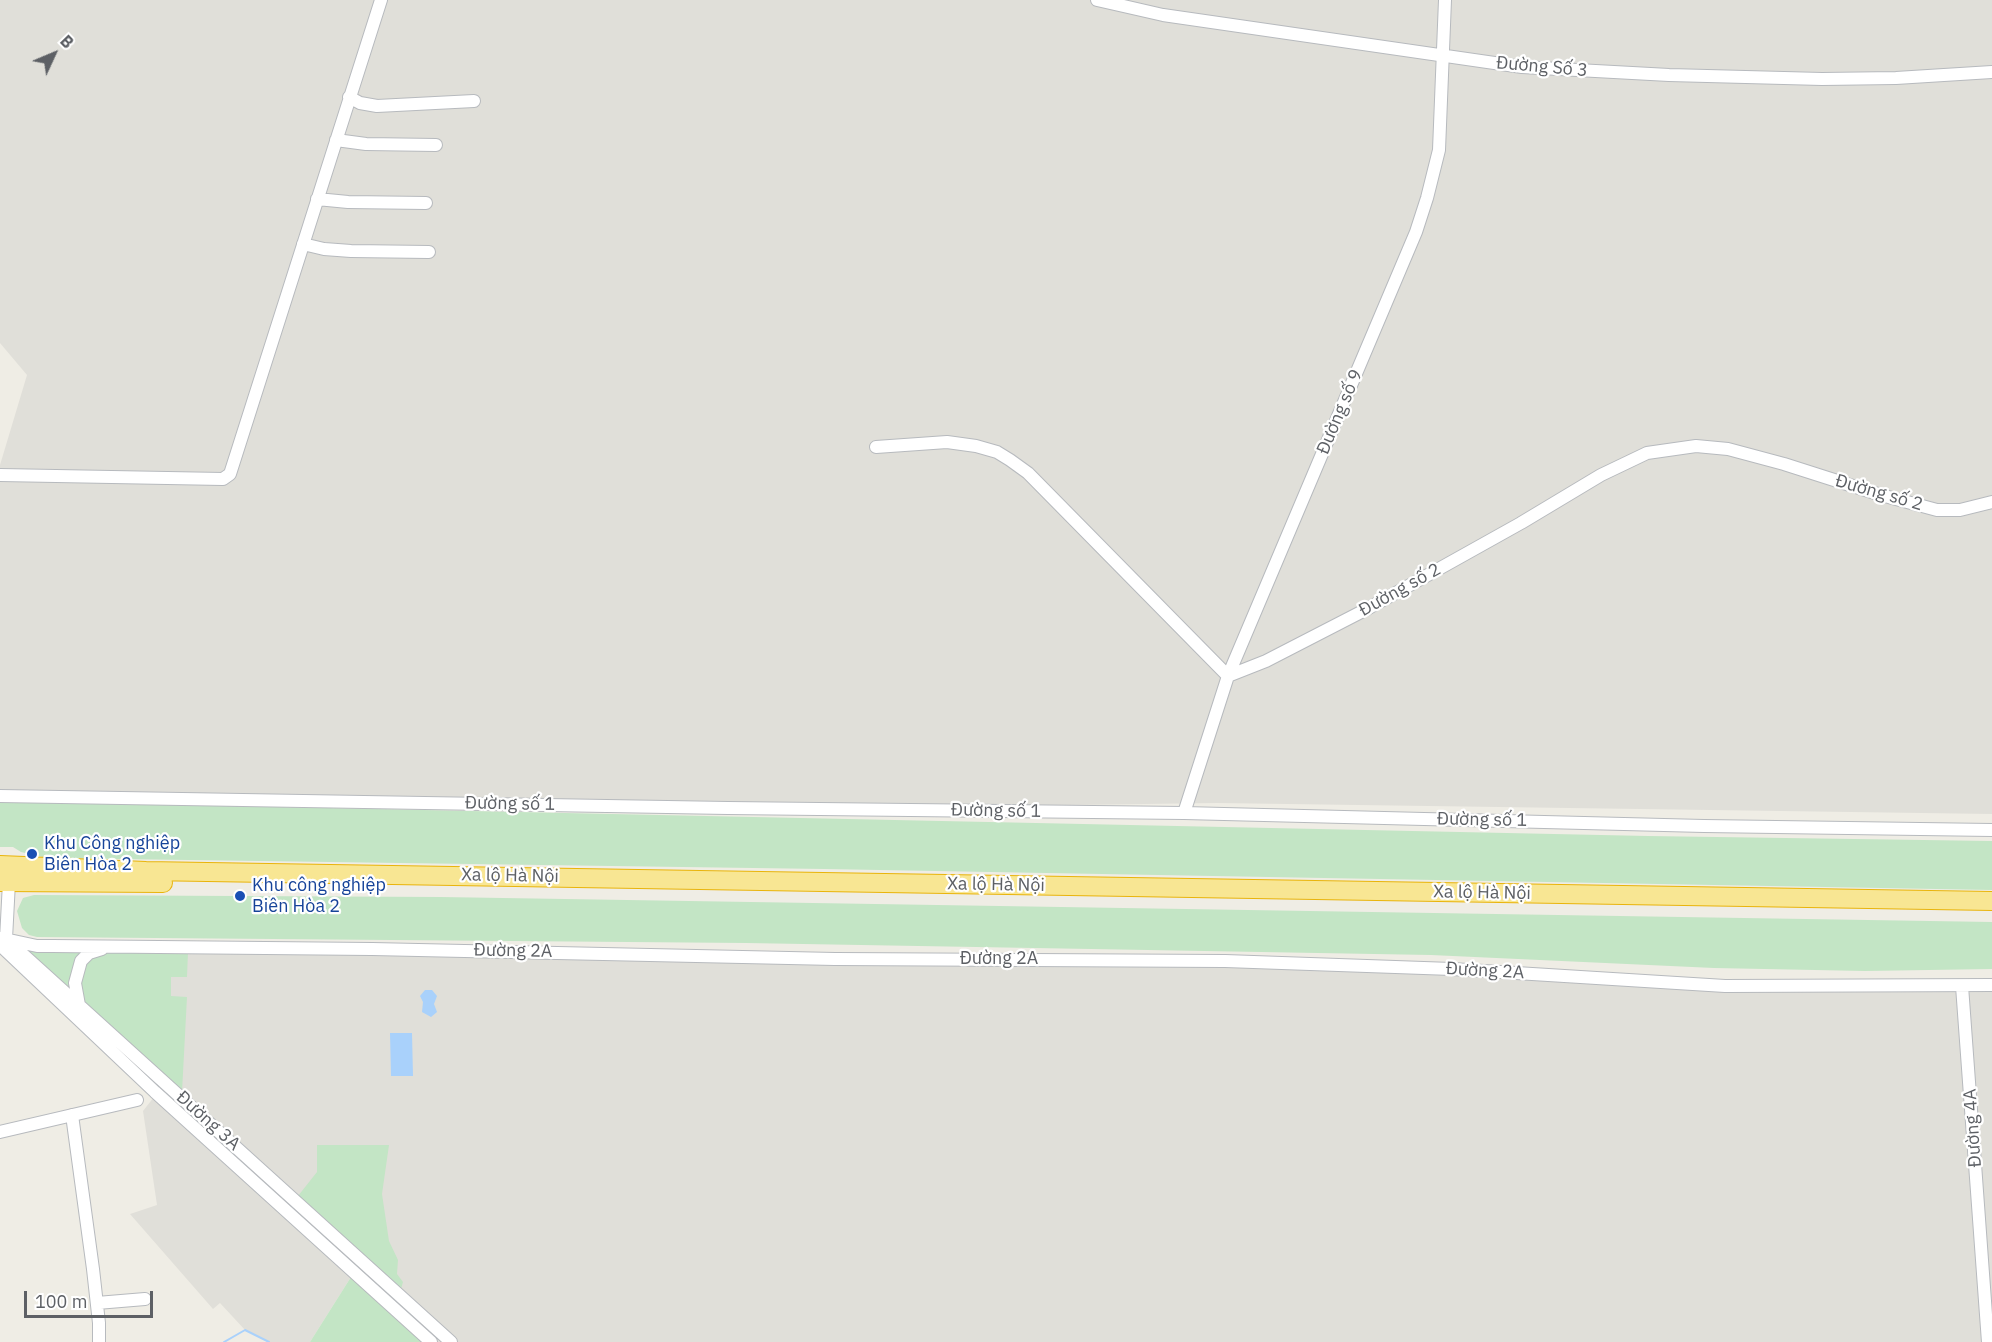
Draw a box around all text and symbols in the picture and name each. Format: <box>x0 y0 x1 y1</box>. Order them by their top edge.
north arrow <box>24 24 84 84</box>
text: B <box>56 31 78 52</box>
street label: Đường Số 3 <box>1495 52 1589 82</box>
street label: Đường số 9 <box>1312 366 1368 458</box>
street label: Đường số 2 <box>1833 470 1925 516</box>
street label: Đường số 2 <box>1355 559 1445 621</box>
street label: Đường số 1 <box>465 792 555 816</box>
street label: Đường số 1 <box>951 799 1041 823</box>
street label: Đường số 1 <box>1437 808 1527 832</box>
place label: Khu Công nghiệp Biên Hòa 2 <box>44 833 180 876</box>
marker: Khu Công nghiệp Biên Hòa 2 <box>25 847 39 861</box>
street label: Xa lộ Hà Nội <box>461 864 559 888</box>
street label: Xa lộ Hà Nội <box>947 873 1045 897</box>
place label: Khu công nghiệp Biên Hòa 2 <box>252 875 386 918</box>
street label: Xa lộ Hà Nội <box>1433 881 1531 905</box>
marker: Khu công nghiệp Biên Hòa 2 <box>233 889 247 903</box>
street label: Đường 2A <box>473 940 553 962</box>
street label: Đường 2A <box>960 948 1038 970</box>
street label: Đường 2A <box>1445 958 1525 984</box>
street label: Đường 3A <box>172 1087 244 1155</box>
street label: Đường 4A <box>1959 1088 1987 1168</box>
scale bar <box>27 1279 156 1317</box>
text: 100 m <box>35 1290 87 1313</box>

